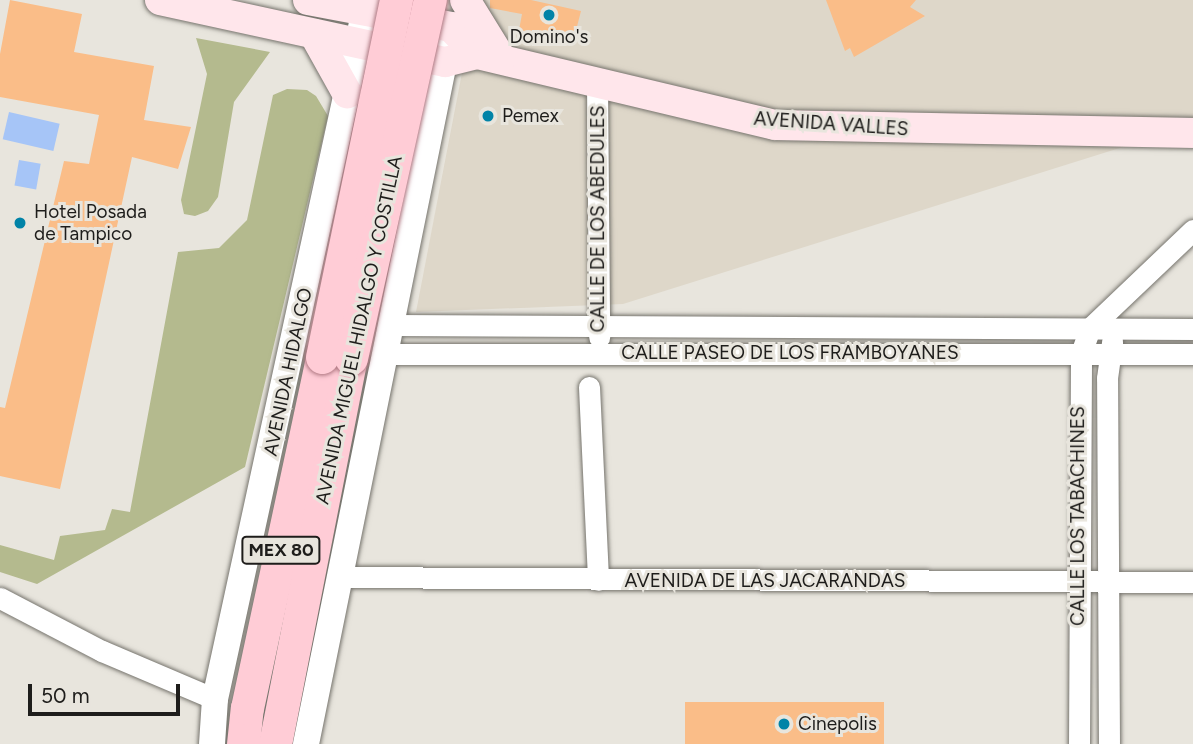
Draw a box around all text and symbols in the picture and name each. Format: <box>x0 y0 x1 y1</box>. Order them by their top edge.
marker: Domino's <box>541 7 557 23</box>
place label: Domino's <box>510 26 588 48</box>
place label: Pemex <box>502 105 559 127</box>
street label: CALLE DE LOS ABEDULES <box>587 106 609 332</box>
street label: AVENIDA VALLES <box>753 107 909 141</box>
marker: Pemex <box>480 108 496 124</box>
street label: AVENIDA MIGUEL HIDALGO Y COSTILLA <box>311 154 407 506</box>
place label: Hotel Posada de Tampico <box>34 201 147 245</box>
marker: Hotel Posada de Tampico <box>12 215 28 231</box>
street label: AVENIDA HIDALGO <box>259 286 317 458</box>
street label: CALLE PASEO DE LOS FRAMBOYANES <box>621 342 959 364</box>
street label: CALLE LOS TABACHINES <box>1067 406 1089 626</box>
road number: MEX 80 <box>241 536 321 564</box>
street label: AVENIDA DE LAS JACARANDAS <box>625 570 905 592</box>
scale bar <box>32 670 184 714</box>
text: 50 m <box>41 683 90 708</box>
place label: Cinepolis <box>798 713 877 735</box>
marker: Cinepolis <box>776 716 792 732</box>

